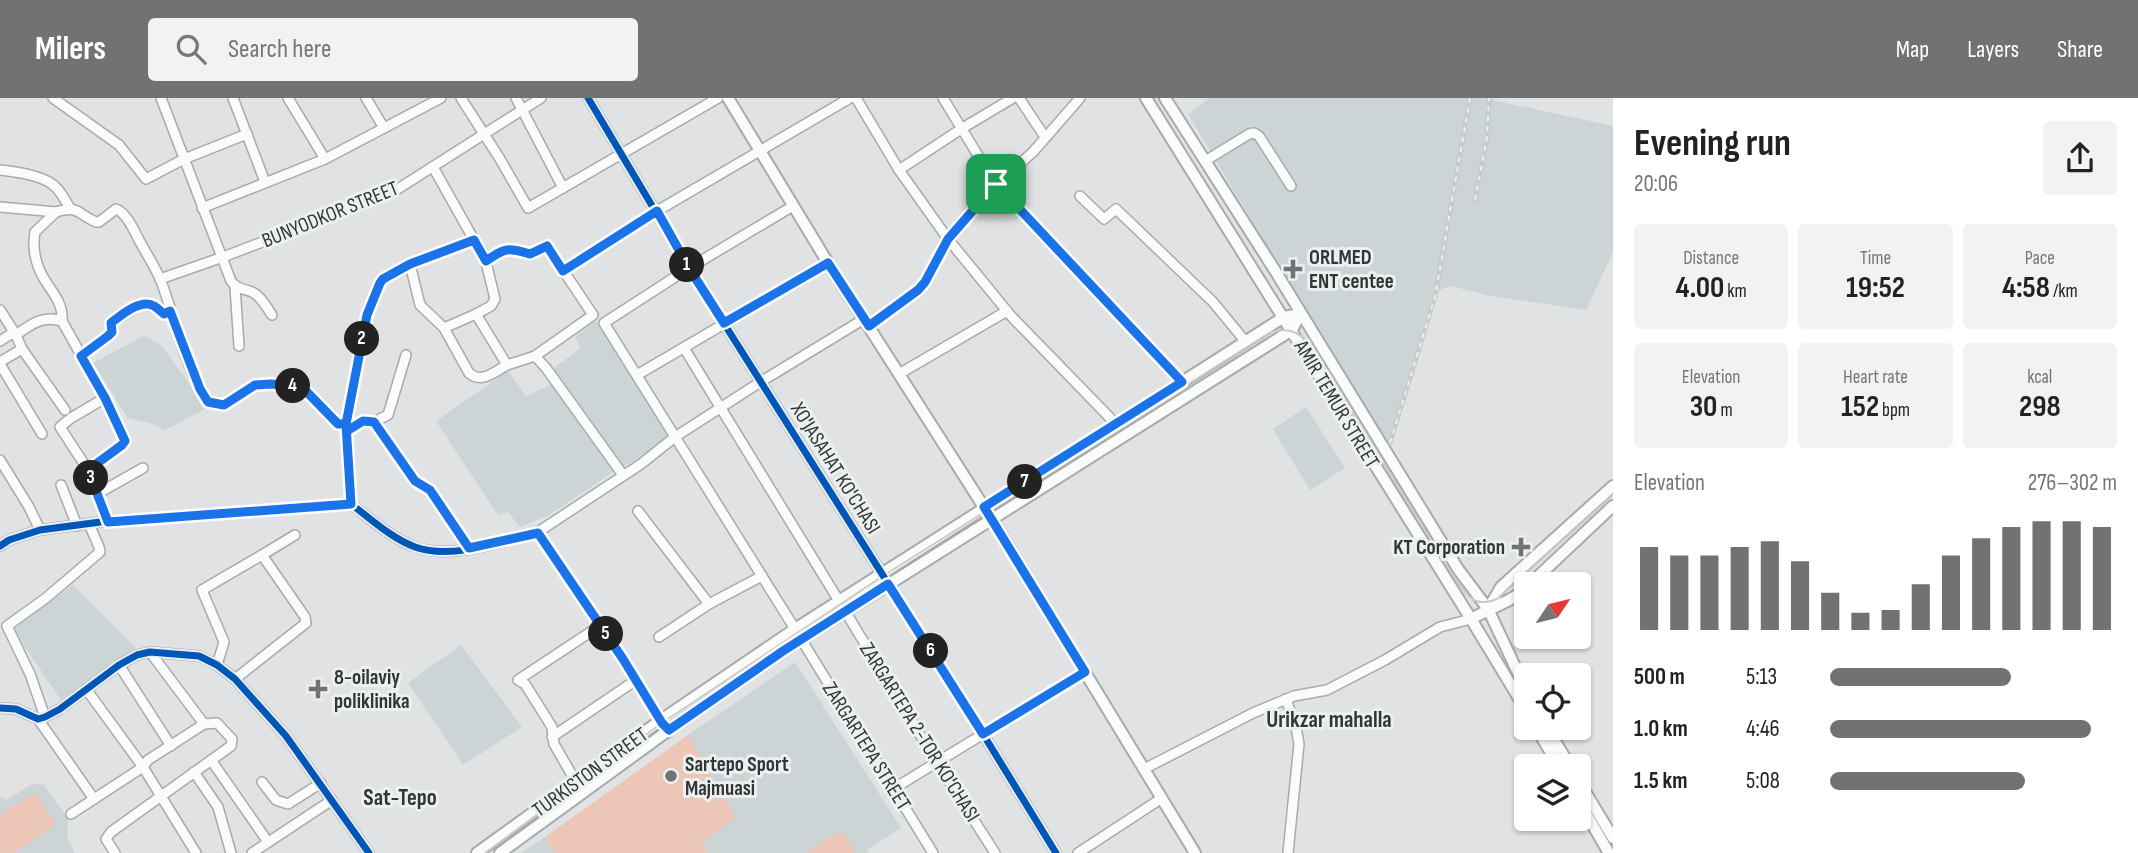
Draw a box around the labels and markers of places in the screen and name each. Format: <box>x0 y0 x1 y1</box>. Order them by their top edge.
pin <box>966 154 1026 214</box>
place label: ORLMED ENT centee <box>1309 245 1394 294</box>
pin: 1 <box>670 248 704 282</box>
marker: ORLMED ENT centee <box>1283 259 1303 279</box>
pin: 2 <box>344 322 380 356</box>
pin: 4 <box>276 368 310 404</box>
pin: 3 <box>74 460 108 496</box>
pin: 7 <box>1007 464 1042 500</box>
place label: KT Corporation <box>1393 535 1505 560</box>
marker: KT Corporation <box>1511 537 1531 557</box>
pin: 5 <box>588 616 624 652</box>
pin: 6 <box>914 634 948 668</box>
place label: 8-oilaviy poliklinika <box>334 665 410 714</box>
marker: 8-oilaviy poliklinika <box>308 679 328 699</box>
place label: Sartepo Sport Majmuasi <box>685 752 789 801</box>
marker: Sartepo Sport Majmuasi <box>663 768 679 784</box>

